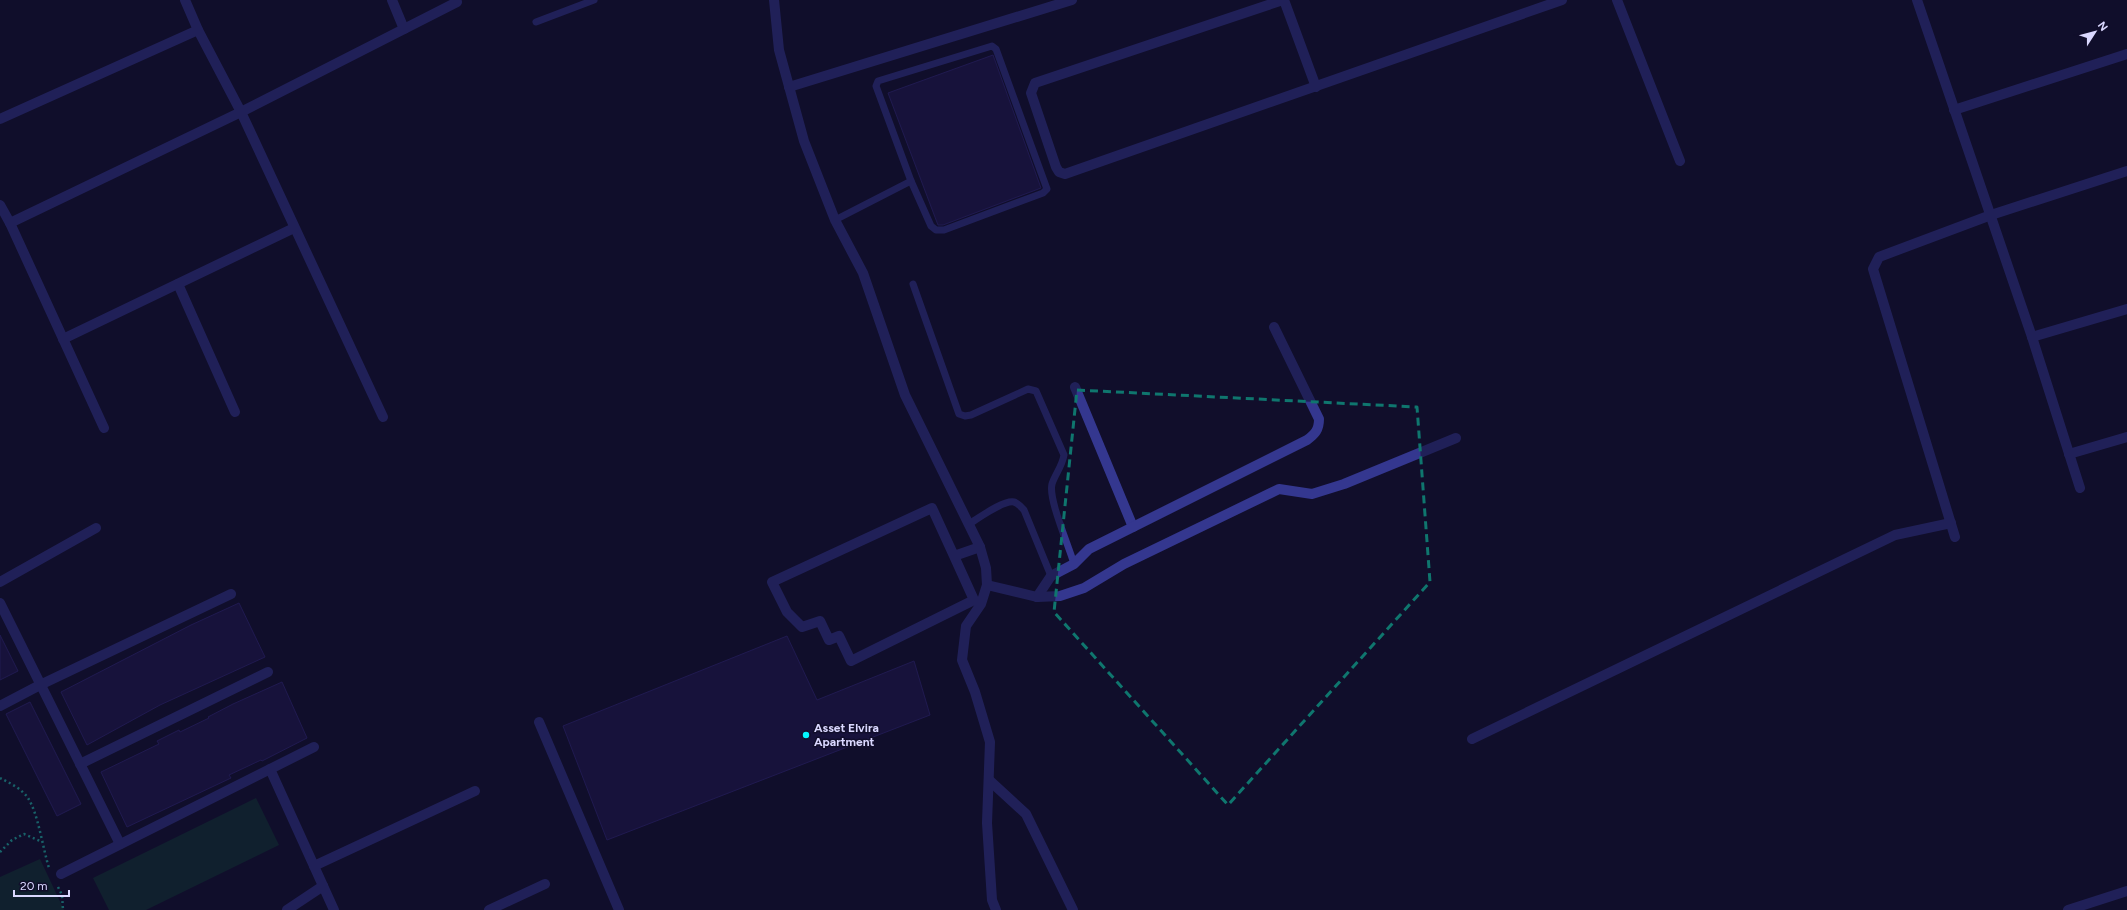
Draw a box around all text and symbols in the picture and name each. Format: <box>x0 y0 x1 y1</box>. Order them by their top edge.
north arrow <box>2075 12 2115 52</box>
text: N <box>2095 19 2110 34</box>
place label: Asset Elvira Apartment <box>814 721 879 749</box>
marker: Asset Elvira Apartment <box>801 730 811 740</box>
scale bar <box>14 872 69 898</box>
text: 20 m <box>20 879 48 893</box>

